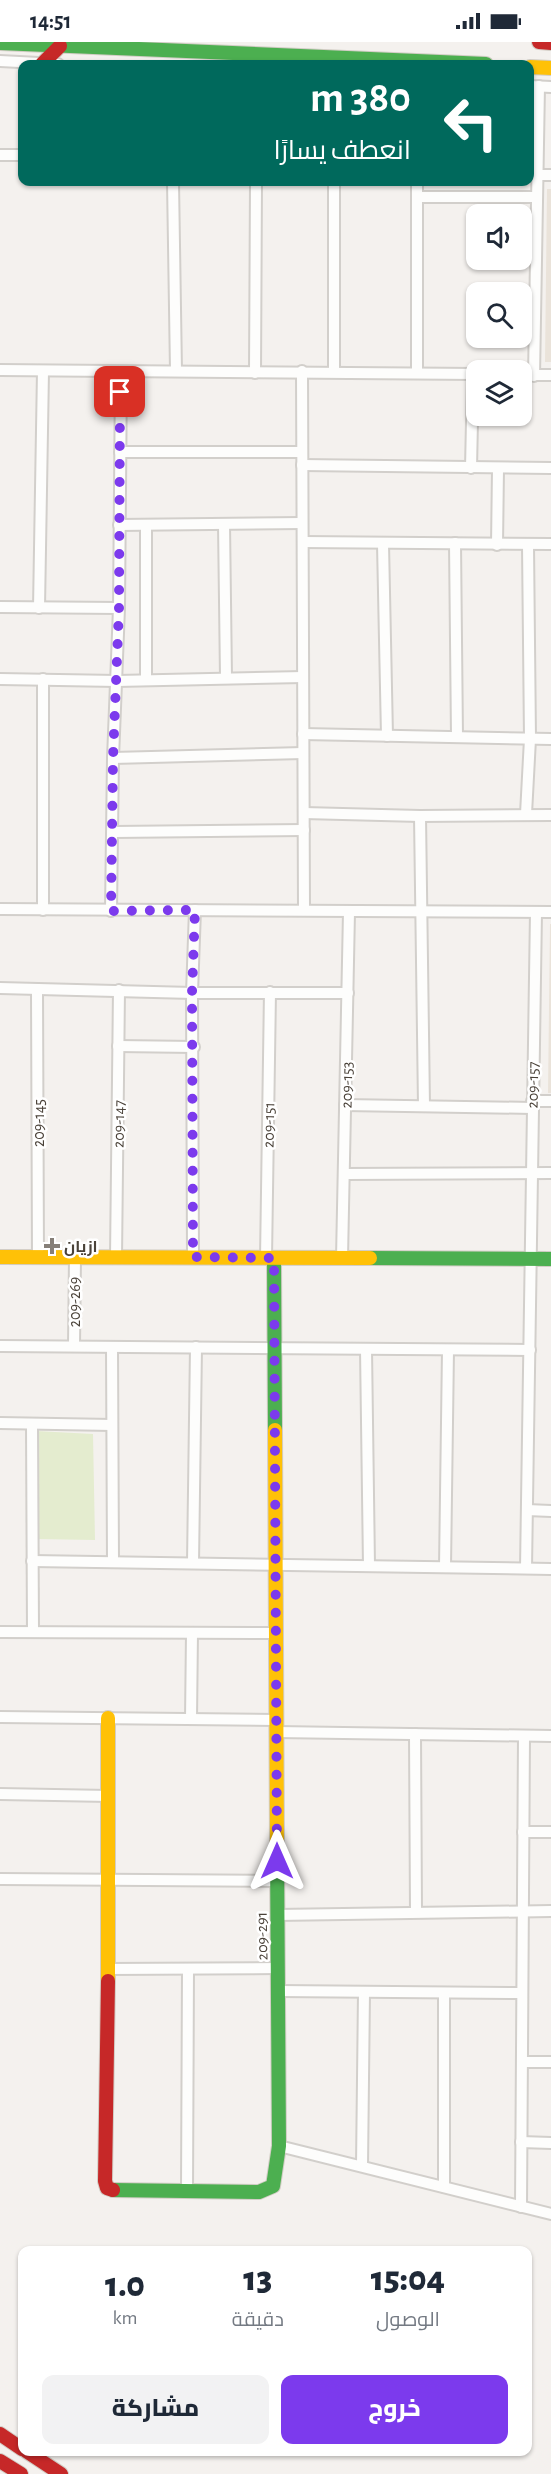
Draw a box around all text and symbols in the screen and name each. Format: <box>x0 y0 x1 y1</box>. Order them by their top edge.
text: 14:51 <box>30 10 71 32</box>
text: 380 m <box>310 77 411 119</box>
icon: left <box>432 84 510 162</box>
text: انعطف يسارًا <box>273 137 411 164</box>
map controls <box>466 204 532 426</box>
button: sound <box>466 204 532 270</box>
button: search <box>466 282 532 348</box>
button: layers <box>466 360 532 426</box>
pin <box>94 366 145 417</box>
icon: arrive <box>103 375 136 408</box>
street label: 209-153 <box>339 1061 355 1109</box>
street label: 209-157 <box>525 1061 541 1109</box>
street label: 209-145 <box>31 1099 47 1147</box>
street label: 209-147 <box>111 1100 127 1148</box>
street label: 209-151 <box>261 1102 277 1148</box>
marker: ازيان <box>45 1239 59 1253</box>
place label: ازيان <box>64 1239 98 1256</box>
street label: 209-269 <box>67 1277 83 1327</box>
position arrow <box>245 1829 309 1893</box>
street label: 209-291 <box>254 1912 270 1960</box>
text: 13 <box>243 2261 272 2297</box>
text: 15:04 <box>371 2261 445 2297</box>
text: 1.0 <box>105 2267 145 2303</box>
text: km <box>112 2308 138 2328</box>
text: دقيقة <box>232 2310 284 2330</box>
text: الوصول <box>376 2310 440 2330</box>
button: مشاركة <box>42 2375 269 2444</box>
button: خروج <box>281 2375 508 2444</box>

